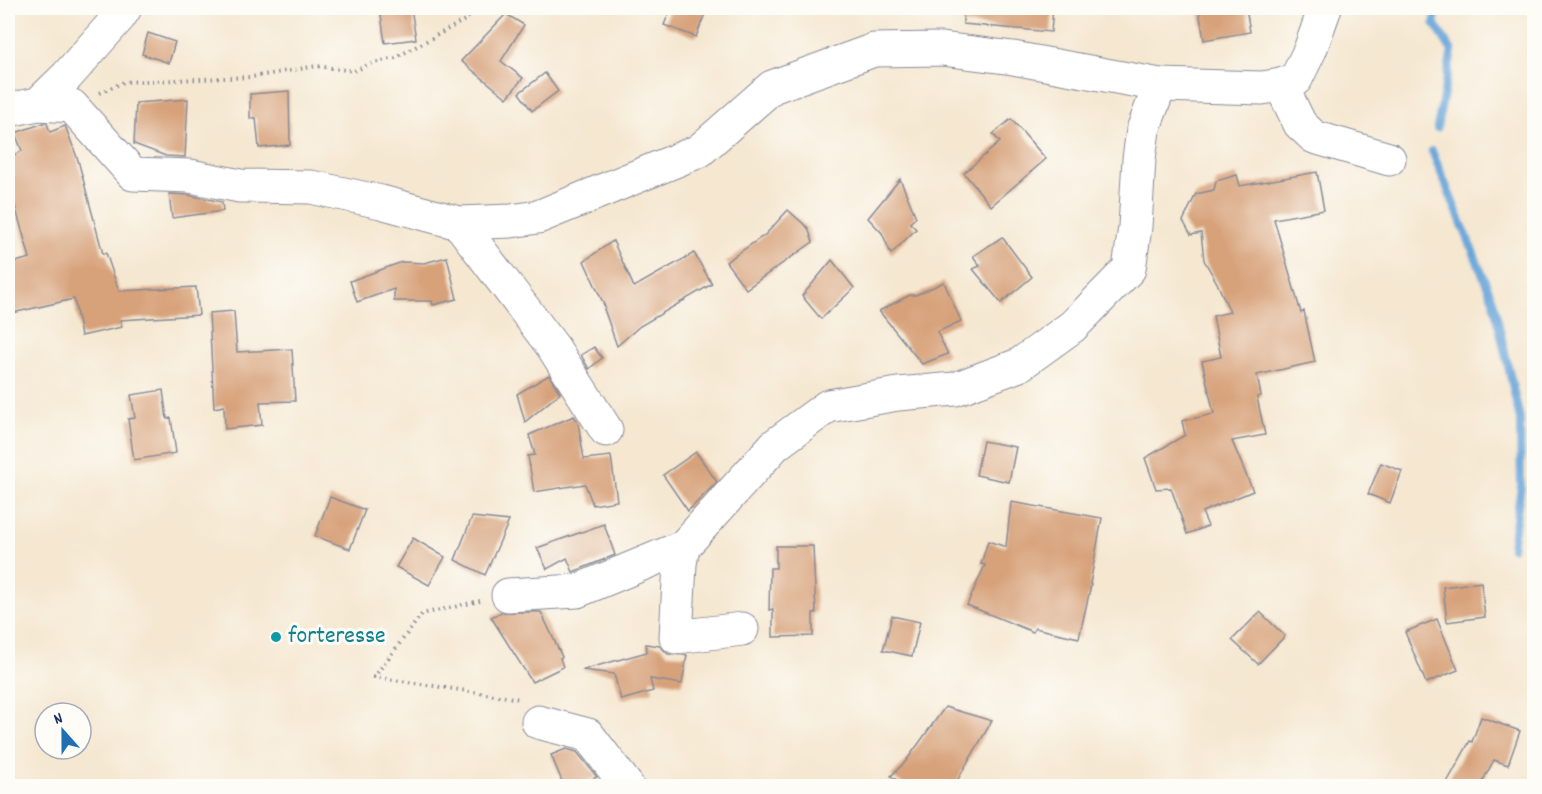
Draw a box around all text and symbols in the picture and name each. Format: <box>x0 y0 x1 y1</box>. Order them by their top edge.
place label: forteresse <box>288 620 386 654</box>
marker: forteresse <box>269 630 283 644</box>
north arrow <box>33 701 93 761</box>
text: N <box>51 707 66 731</box>

